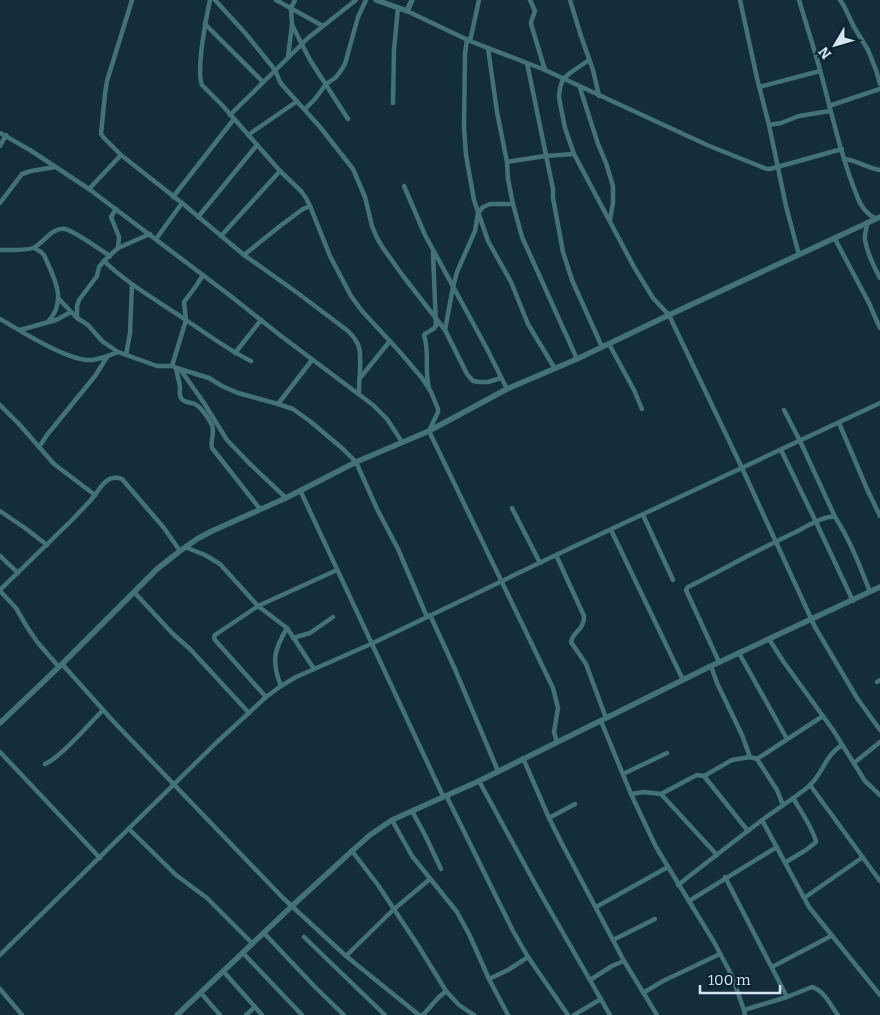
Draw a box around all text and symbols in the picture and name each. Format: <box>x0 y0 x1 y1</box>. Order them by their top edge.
north arrow <box>810 20 860 70</box>
text: N <box>815 43 835 62</box>
scale bar <box>700 962 780 994</box>
text: 100 m <box>708 971 751 989</box>

